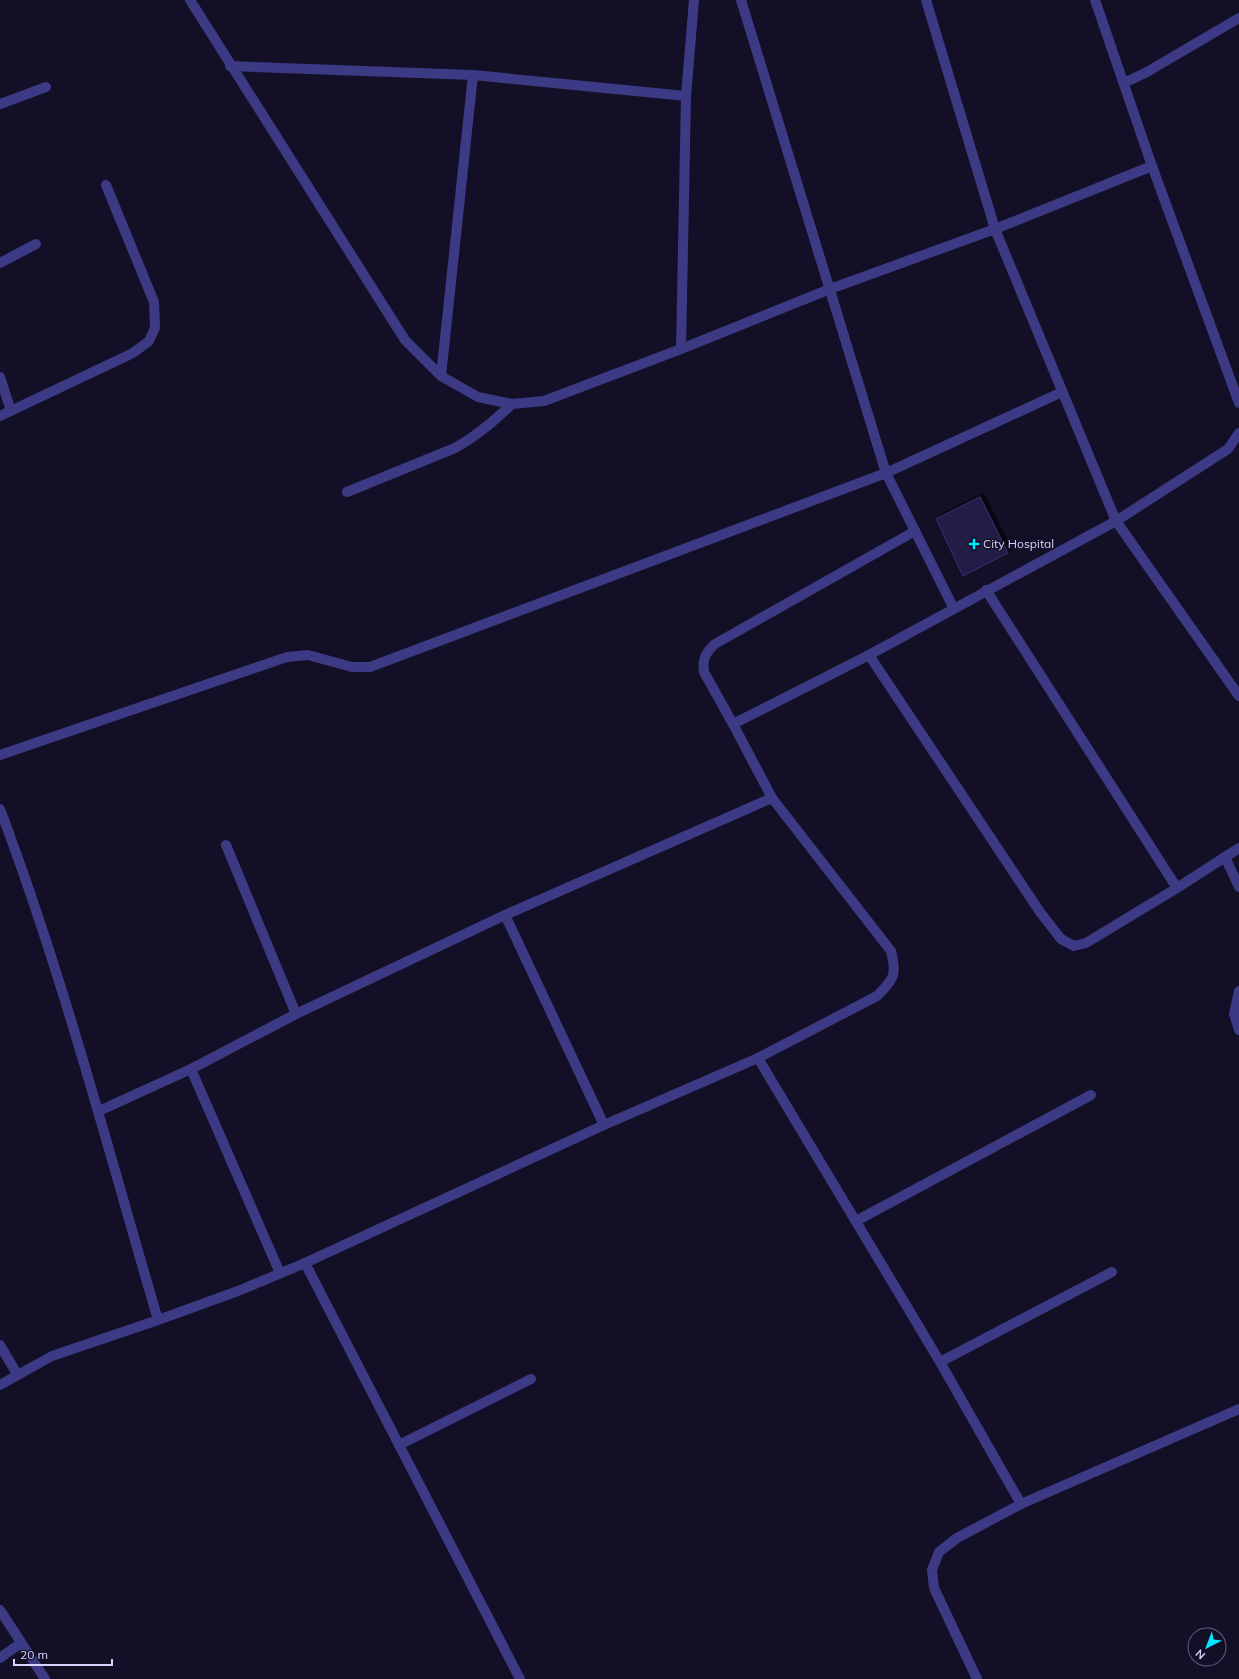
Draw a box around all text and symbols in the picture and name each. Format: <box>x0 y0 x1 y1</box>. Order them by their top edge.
place label: City Hospital <box>983 536 1054 551</box>
marker: City Hospital <box>968 538 980 550</box>
north arrow <box>1187 1627 1227 1667</box>
scale bar <box>14 1641 112 1667</box>
text: N <box>1193 1646 1208 1662</box>
text: 20 m <box>20 1647 48 1662</box>

